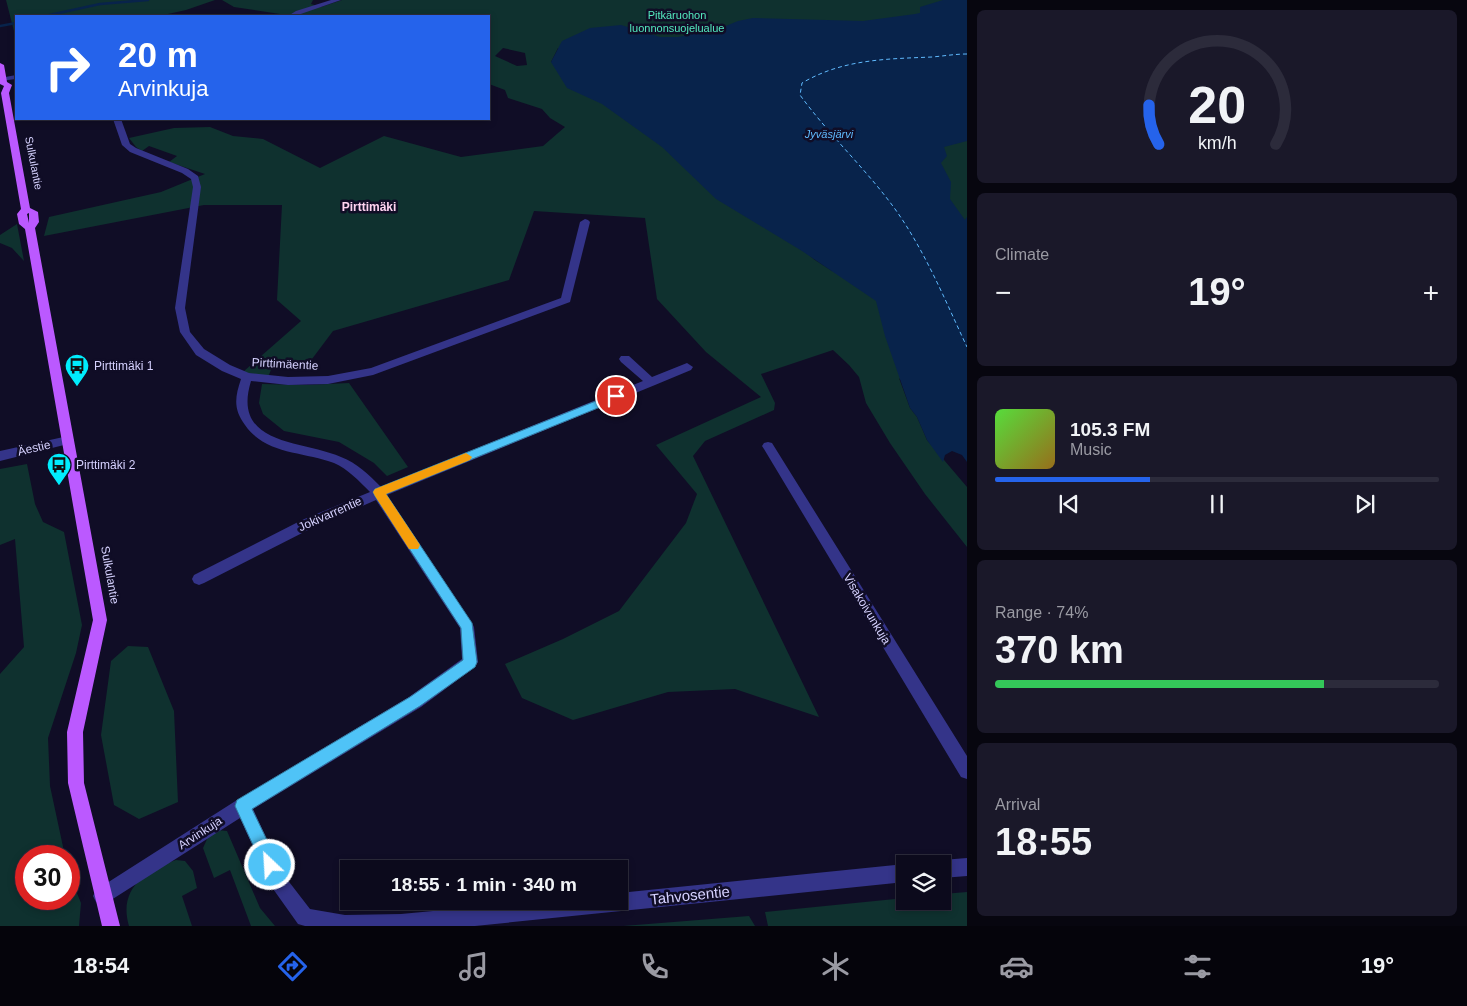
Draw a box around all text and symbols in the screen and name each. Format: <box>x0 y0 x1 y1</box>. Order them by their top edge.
park label: Pitkäruohon luonnonsuojelualue <box>630 9 724 34</box>
icon: right <box>35 35 100 100</box>
text: 20 m <box>118 35 198 74</box>
text: Arvinkuja <box>118 76 208 101</box>
text: 20 <box>1188 76 1246 134</box>
water label: Jyväsjärvi <box>804 128 854 140</box>
text: km/h <box>1198 133 1236 153</box>
street label: Sulkulantie <box>23 135 45 191</box>
district label: Pirttimäki <box>342 200 396 214</box>
text: Climate <box>995 246 1049 263</box>
text: 19° <box>1188 271 1246 313</box>
text: − <box>995 277 1011 308</box>
text: + <box>1423 277 1439 308</box>
bus stop icon: Pirttimäki 1 <box>64 353 90 387</box>
street label: Pirttimäentie <box>251 355 319 373</box>
place label: Pirttimäki 1 <box>94 359 154 373</box>
pin <box>595 375 637 417</box>
icon: arrive <box>602 382 630 410</box>
text: 105.3 FM <box>1070 419 1150 440</box>
street label: Äestie <box>16 437 52 459</box>
text: Music <box>1070 441 1112 458</box>
bus stop icon: Pirttimäki 2 <box>46 452 72 486</box>
place label: Pirttimäki 2 <box>76 458 136 472</box>
icon: previous <box>1055 490 1083 518</box>
icon: pause <box>1203 490 1231 518</box>
icon: next <box>1351 490 1379 518</box>
street label: Jokivarrentie <box>296 494 364 534</box>
street label: Sulkulantie <box>98 545 122 605</box>
street label: Visakoivunkuja <box>840 571 894 647</box>
text: Range · 74% <box>995 604 1088 621</box>
text: 370 km <box>995 629 1124 671</box>
text: Arrival <box>995 796 1040 813</box>
street label: Arvinkuja <box>175 814 225 852</box>
text: 18:55 <box>995 821 1092 863</box>
position arrow <box>243 838 295 890</box>
speed limit sign: 30 <box>15 845 80 910</box>
map controls <box>896 855 951 910</box>
button: layers <box>896 855 951 910</box>
text: 18:55 · 1 min · 340 m <box>391 874 577 895</box>
street label: Tahvosentie <box>649 882 731 908</box>
icon: directions <box>275 949 310 984</box>
icon: music <box>456 949 491 984</box>
icon: phone <box>637 949 672 984</box>
icon: climate <box>818 949 853 984</box>
icon: car <box>999 949 1034 984</box>
icon: filters <box>1180 949 1215 984</box>
text: 18:54 <box>73 953 129 978</box>
text: 19° <box>1361 953 1394 978</box>

